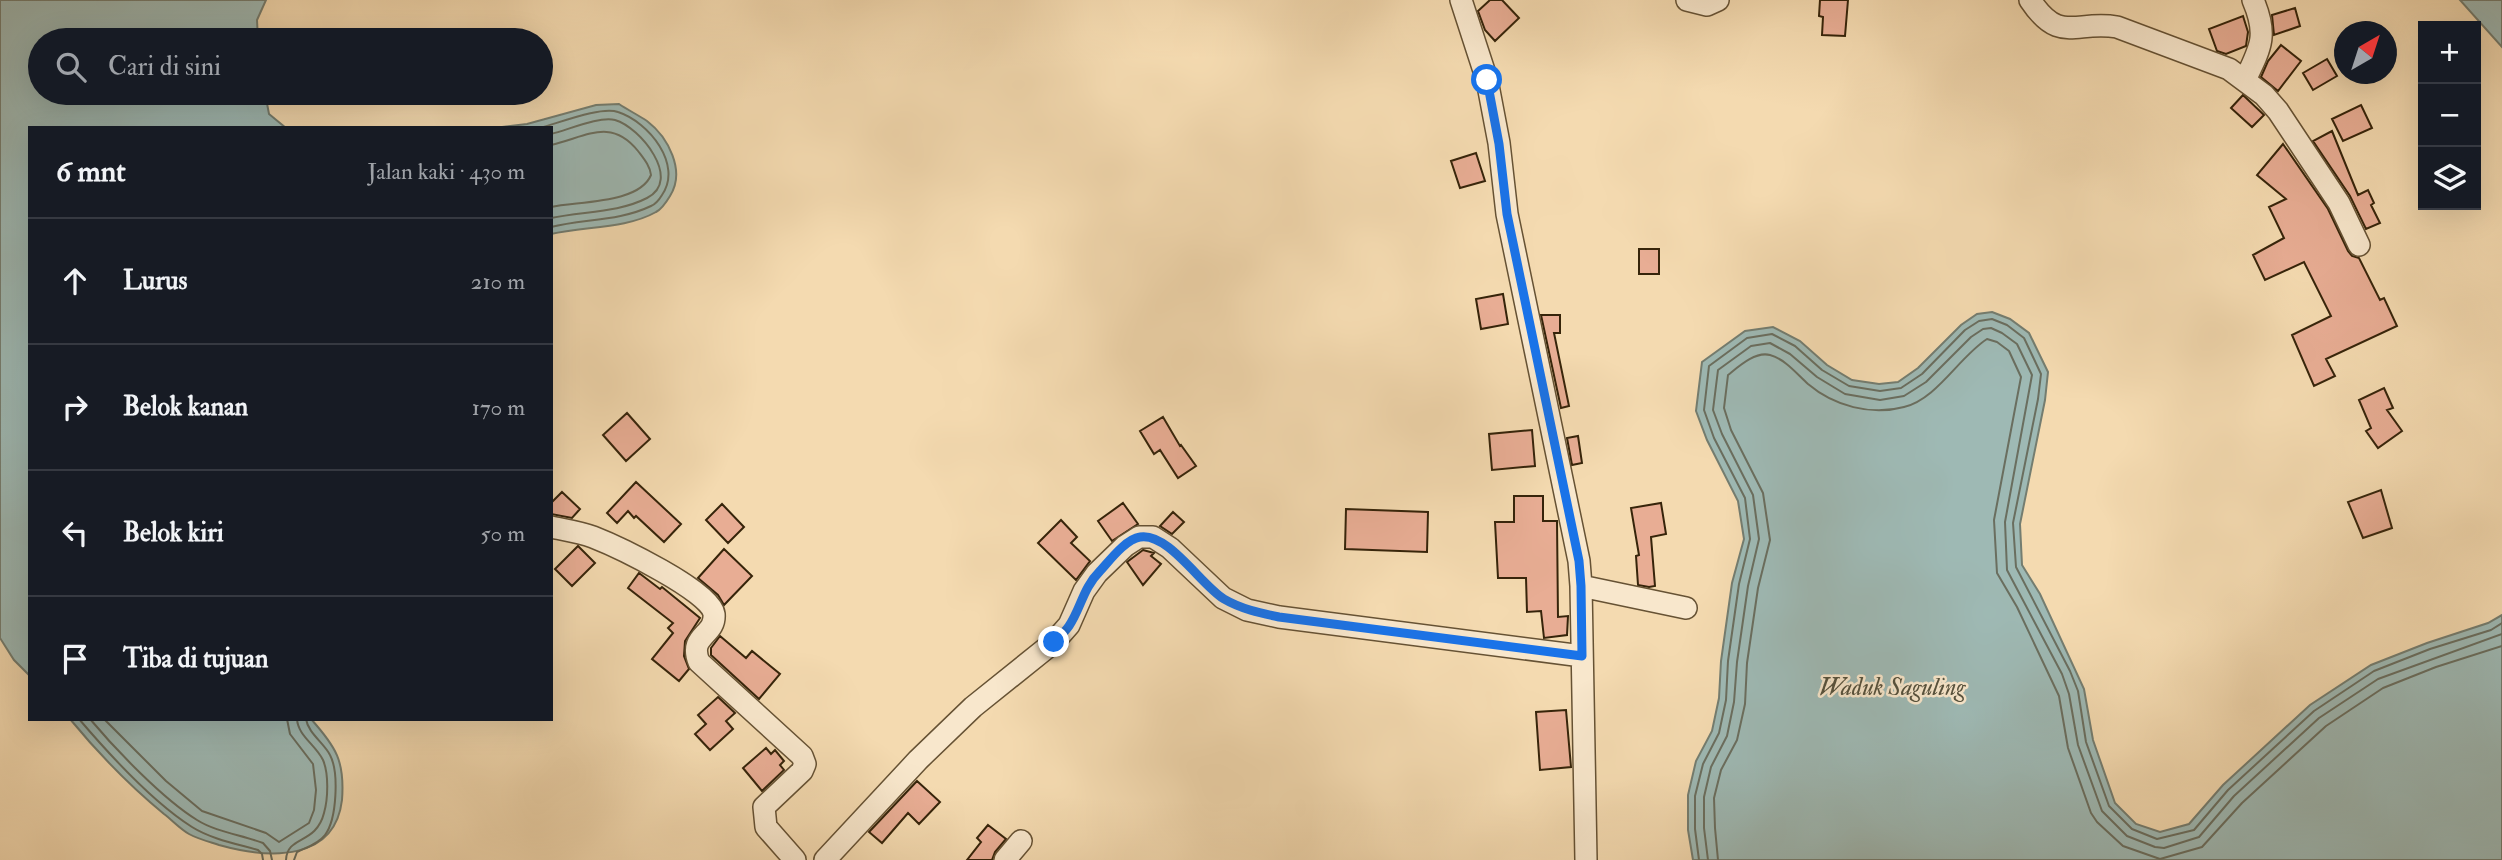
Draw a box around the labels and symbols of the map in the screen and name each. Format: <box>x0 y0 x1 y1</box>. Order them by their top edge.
north arrow <box>2334 21 2397 84</box>
route start <box>1471 64 1502 95</box>
route end <box>1038 626 1069 657</box>
water label: Waduk Saguling <box>1819 672 1966 703</box>

